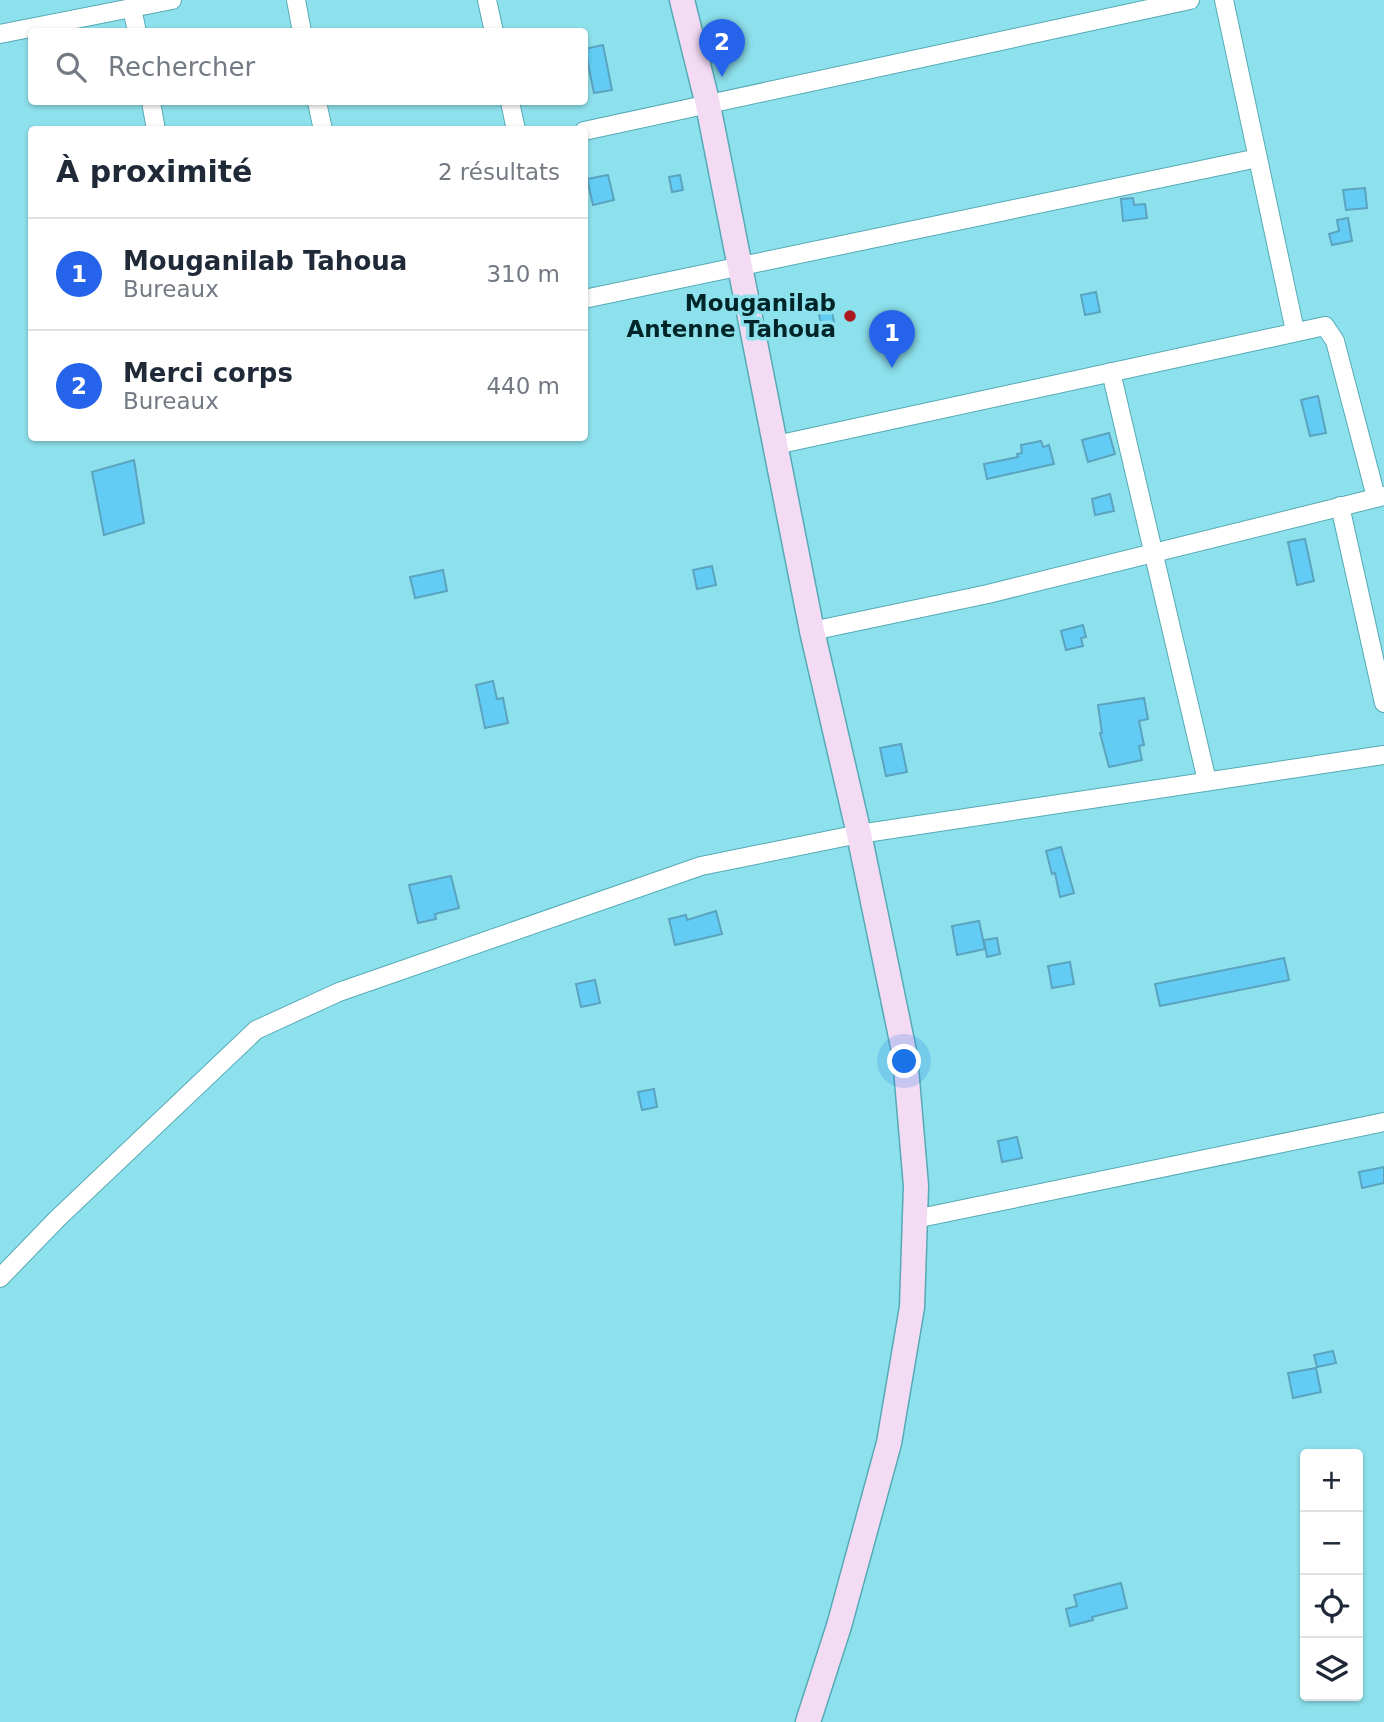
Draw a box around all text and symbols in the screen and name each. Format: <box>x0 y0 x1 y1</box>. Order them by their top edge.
pin: 2 <box>699 19 745 77</box>
search box <box>28 28 588 105</box>
icon: search <box>52 48 90 86</box>
text: Rechercher <box>108 52 255 82</box>
text: À proximité <box>56 154 252 189</box>
text: 2 résultats <box>438 159 560 185</box>
text: Mouganilab Tahoua <box>123 246 407 276</box>
text: 1 <box>71 261 87 287</box>
text: 310 m <box>486 261 560 287</box>
text: Bureaux <box>123 276 219 302</box>
place label: Mouganilab Antenne Tahoua <box>627 290 836 342</box>
marker: Mouganilab Antenne Tahoua <box>842 308 858 324</box>
pin: 1 <box>869 310 915 368</box>
text: Merci corps <box>123 358 293 388</box>
text: 2 <box>71 373 87 399</box>
text: 440 m <box>486 373 560 399</box>
text: Bureaux <box>123 388 219 414</box>
your location <box>887 1044 921 1078</box>
map controls <box>1300 1449 1363 1701</box>
button: + <box>1300 1449 1363 1512</box>
button: − <box>1300 1512 1363 1575</box>
button: locate <box>1300 1575 1363 1638</box>
button: layers <box>1300 1638 1363 1701</box>

